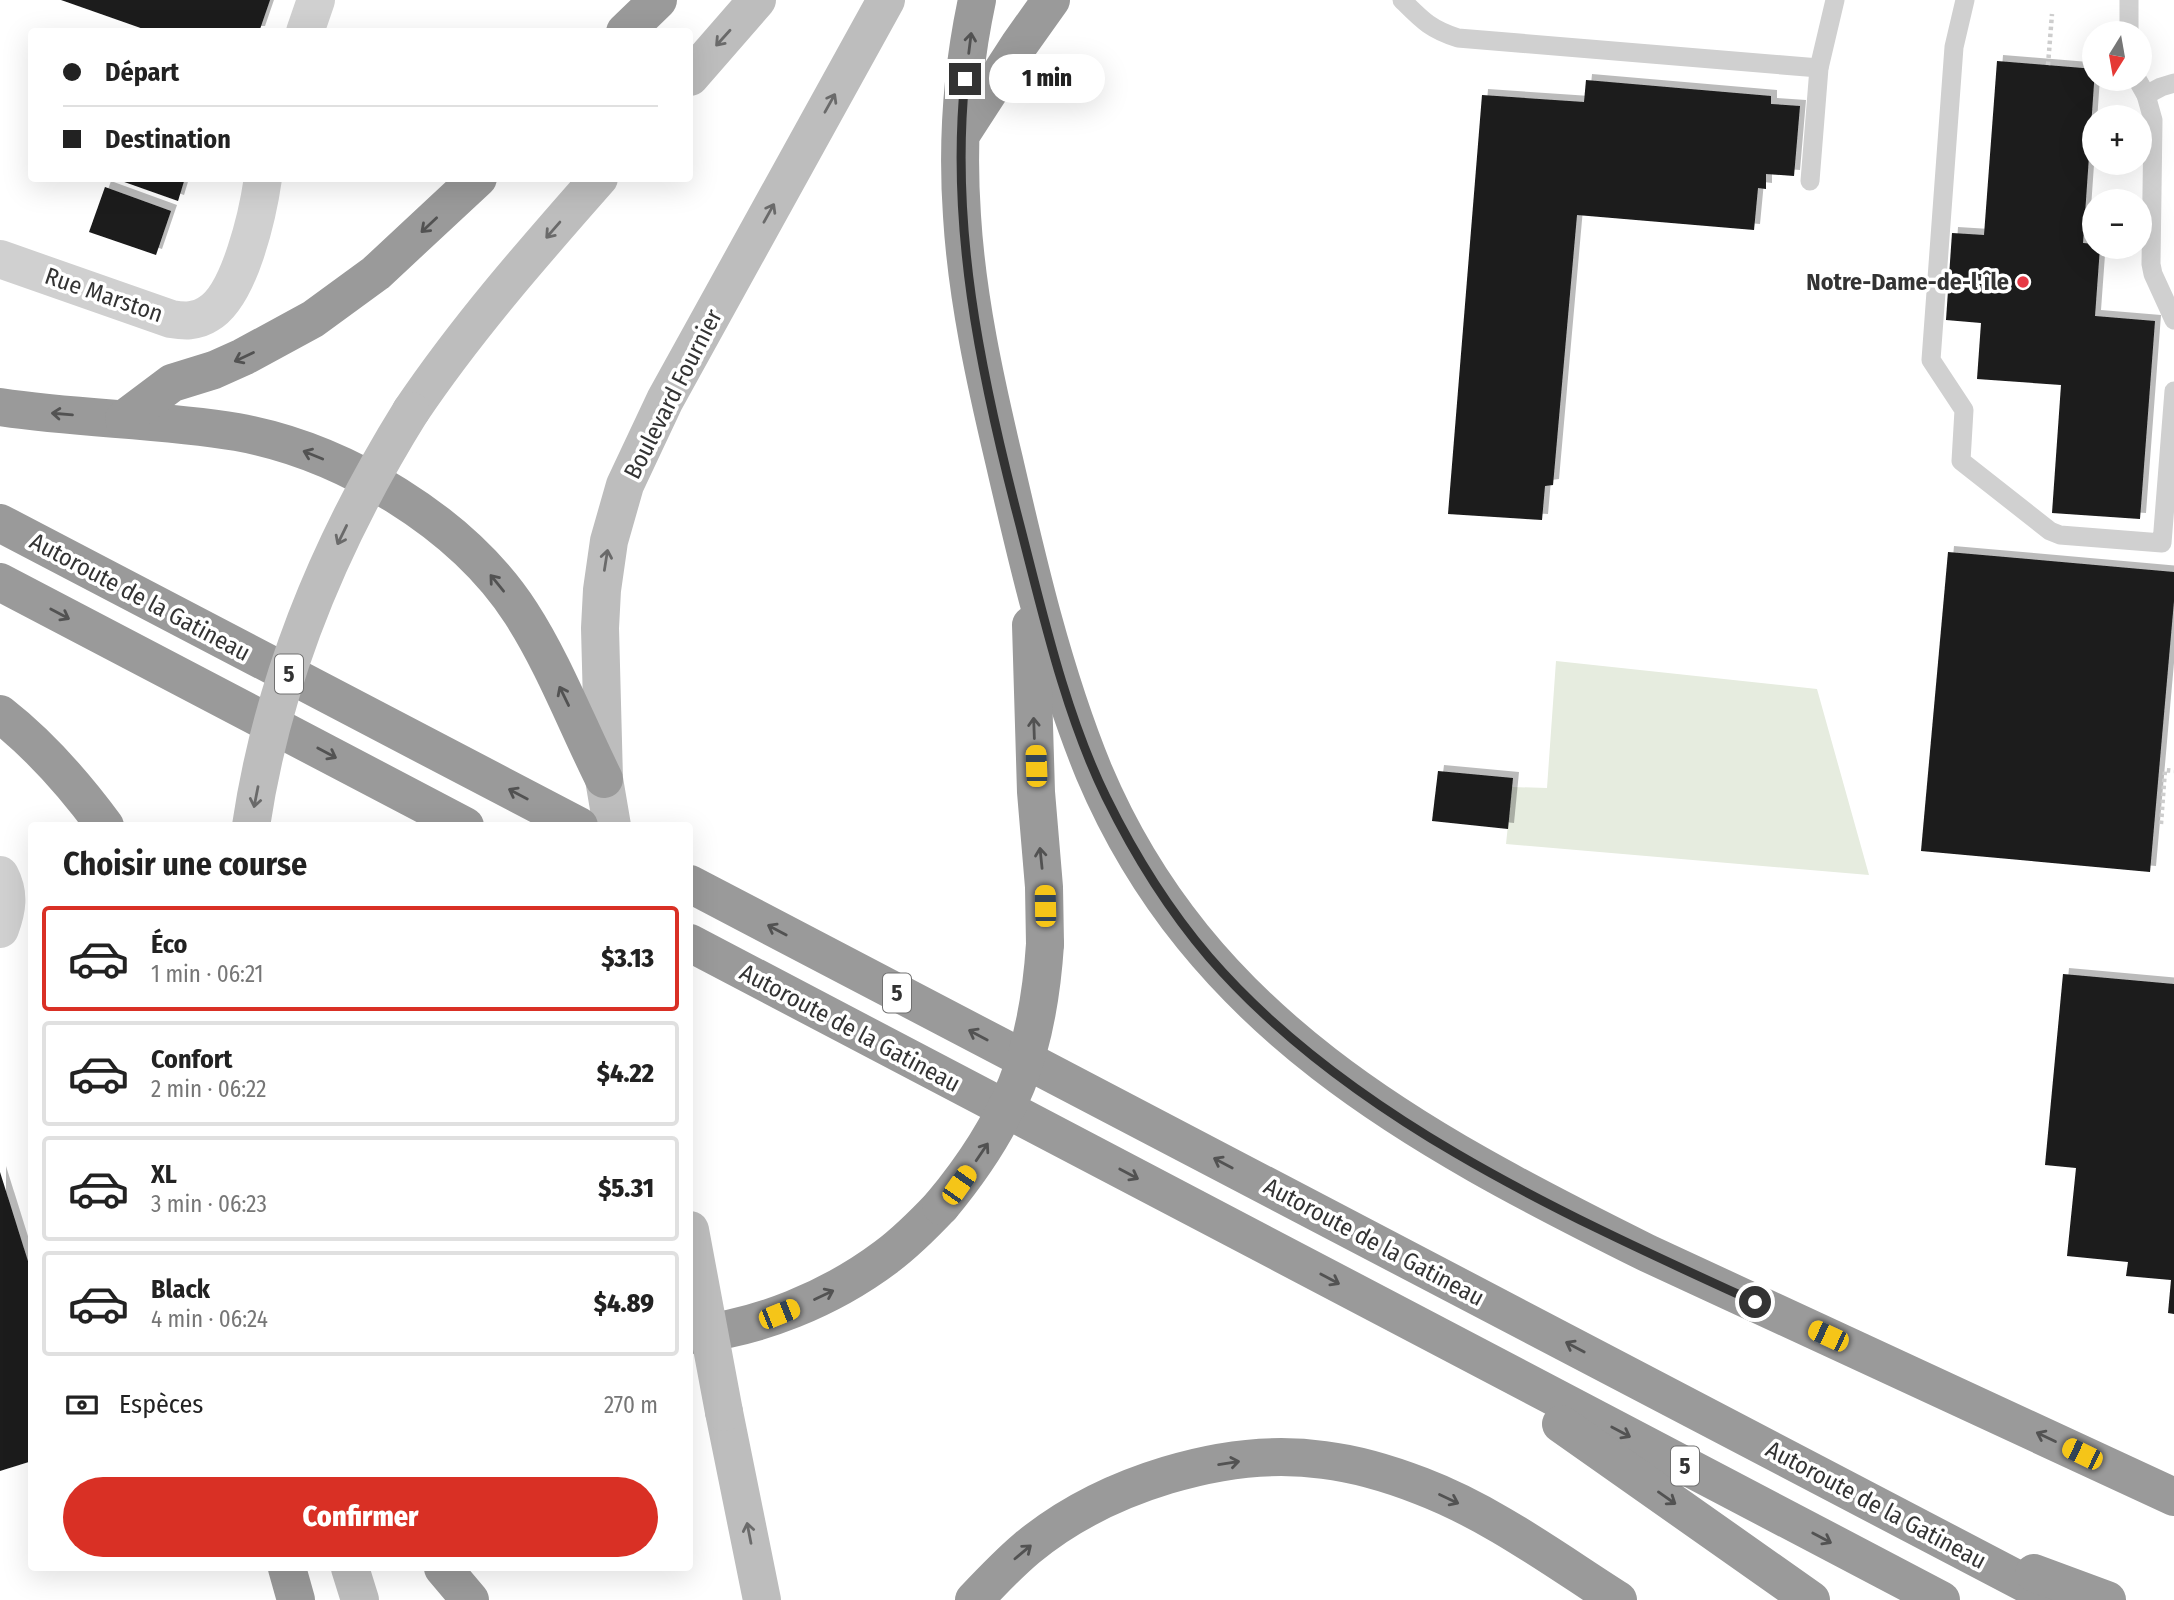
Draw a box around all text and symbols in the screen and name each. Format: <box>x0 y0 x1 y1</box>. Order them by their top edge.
north arrow <box>2082 21 2152 91</box>
map controls <box>2082 21 2152 259</box>
one-way arrow <box>715 29 731 47</box>
one-way arrow <box>964 32 977 55</box>
callout: 1 min <box>990 55 1105 104</box>
text: Départ <box>105 57 179 88</box>
route end <box>949 63 981 95</box>
text: 1 min <box>1022 64 1072 92</box>
one-way arrow <box>824 93 837 114</box>
button: + <box>2082 105 2152 175</box>
text: Destination <box>105 124 231 155</box>
button: − <box>2082 189 2152 259</box>
one-way arrow <box>762 204 776 224</box>
one-way arrow <box>421 217 438 234</box>
one-way arrow <box>545 221 562 238</box>
street label: Rue Marston <box>41 262 167 328</box>
place label: Notre-Dame-de-l'île <box>1806 268 2009 296</box>
marker: Notre-Dame-de-l'île <box>2015 274 2031 290</box>
street label: Boulevard Fournier <box>618 304 728 484</box>
one-way arrow <box>234 350 255 364</box>
one-way arrow <box>51 407 74 420</box>
one-way arrow <box>302 447 324 460</box>
one-way arrow <box>335 524 349 545</box>
street label: Autoroute de la Gatineau <box>25 527 255 667</box>
one-way arrow <box>600 550 613 572</box>
one-way arrow <box>489 574 505 592</box>
one-way arrow <box>50 607 70 621</box>
road number: 5 <box>275 654 303 694</box>
one-way arrow <box>556 686 570 707</box>
one-way arrow <box>1028 717 1041 740</box>
car <box>1025 745 1048 787</box>
one-way arrow <box>316 747 337 761</box>
one-way arrow <box>249 785 263 808</box>
one-way arrow <box>508 787 529 801</box>
text: Choisir une course <box>63 845 307 883</box>
one-way arrow <box>1035 847 1048 870</box>
car <box>1035 885 1056 927</box>
one-way arrow <box>767 922 788 936</box>
icon: car <box>67 927 130 990</box>
text: Éco <box>151 929 188 960</box>
text: $3.13 <box>601 943 654 974</box>
street label: Autoroute de la Gatineau <box>735 958 965 1098</box>
text: 1 min · 06:21 <box>151 960 264 988</box>
road number: 5 <box>883 974 911 1012</box>
one-way arrow <box>968 1028 989 1042</box>
icon: car <box>67 1042 130 1105</box>
text: Confort <box>151 1044 232 1075</box>
text: $4.22 <box>597 1058 654 1089</box>
text: 2 min · 06:22 <box>151 1075 266 1103</box>
one-way arrow <box>975 1142 989 1162</box>
one-way arrow <box>1213 1156 1234 1170</box>
icon: car <box>67 1157 130 1220</box>
text: XL <box>151 1159 177 1190</box>
car <box>939 1162 980 1208</box>
one-way arrow <box>1118 1167 1139 1181</box>
street label: Autoroute de la Gatineau <box>1259 1172 1489 1312</box>
text: $5.31 <box>598 1173 654 1204</box>
text: 3 min · 06:23 <box>151 1190 267 1218</box>
icon: car <box>67 1272 130 1335</box>
one-way arrow <box>1320 1272 1340 1286</box>
text: Black <box>151 1274 210 1305</box>
route start <box>1739 1286 1771 1318</box>
one-way arrow <box>813 1287 834 1301</box>
text: $4.89 <box>594 1288 654 1319</box>
car <box>756 1296 803 1332</box>
text: 4 min · 06:24 <box>151 1305 268 1333</box>
car <box>1805 1318 1852 1354</box>
one-way arrow <box>1565 1340 1585 1354</box>
icon: cash <box>63 1386 101 1424</box>
text: Espèces <box>119 1389 203 1420</box>
text: 270 m <box>604 1391 658 1419</box>
one-way arrow <box>1610 1426 1631 1440</box>
one-way arrow <box>2036 1429 2057 1442</box>
street label: Autoroute de la Gatineau <box>1761 1435 1991 1575</box>
car <box>2059 1435 2106 1473</box>
road number: 5 <box>1671 1446 1699 1485</box>
one-way arrow <box>1217 1456 1239 1469</box>
button: Confirmer <box>63 1477 658 1557</box>
one-way arrow <box>1657 1491 1676 1505</box>
one-way arrow <box>1438 1492 1459 1506</box>
one-way arrow <box>741 1522 755 1545</box>
one-way arrow <box>1811 1532 1832 1546</box>
one-way arrow <box>1013 1544 1031 1560</box>

